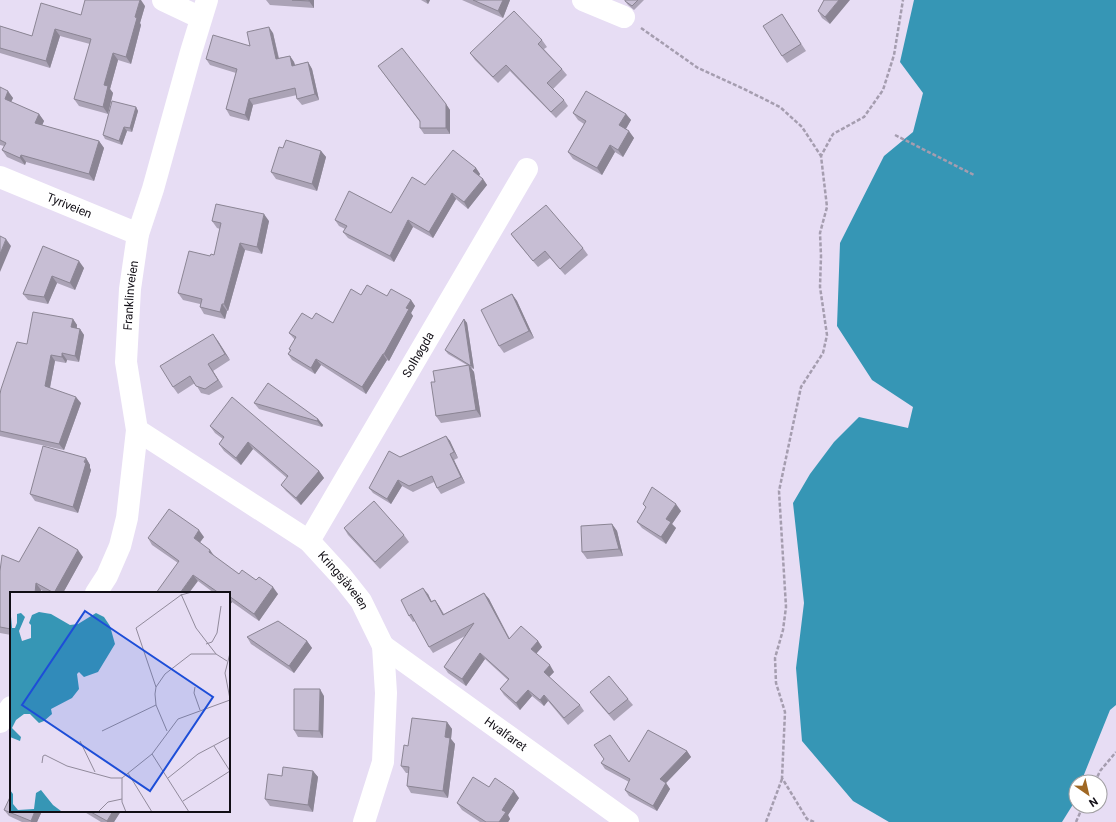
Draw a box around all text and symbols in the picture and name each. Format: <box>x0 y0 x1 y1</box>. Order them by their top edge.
street label: Tyriveien <box>45 190 94 221</box>
street label: Franklinveien <box>121 260 141 331</box>
street label: Solhøgda <box>399 329 437 380</box>
street label: Kringsjåveien <box>315 548 371 612</box>
inset map <box>10 592 230 812</box>
street label: Hvalfaret <box>482 714 530 754</box>
north arrow <box>1068 774 1108 814</box>
text: N <box>1086 794 1100 810</box>

